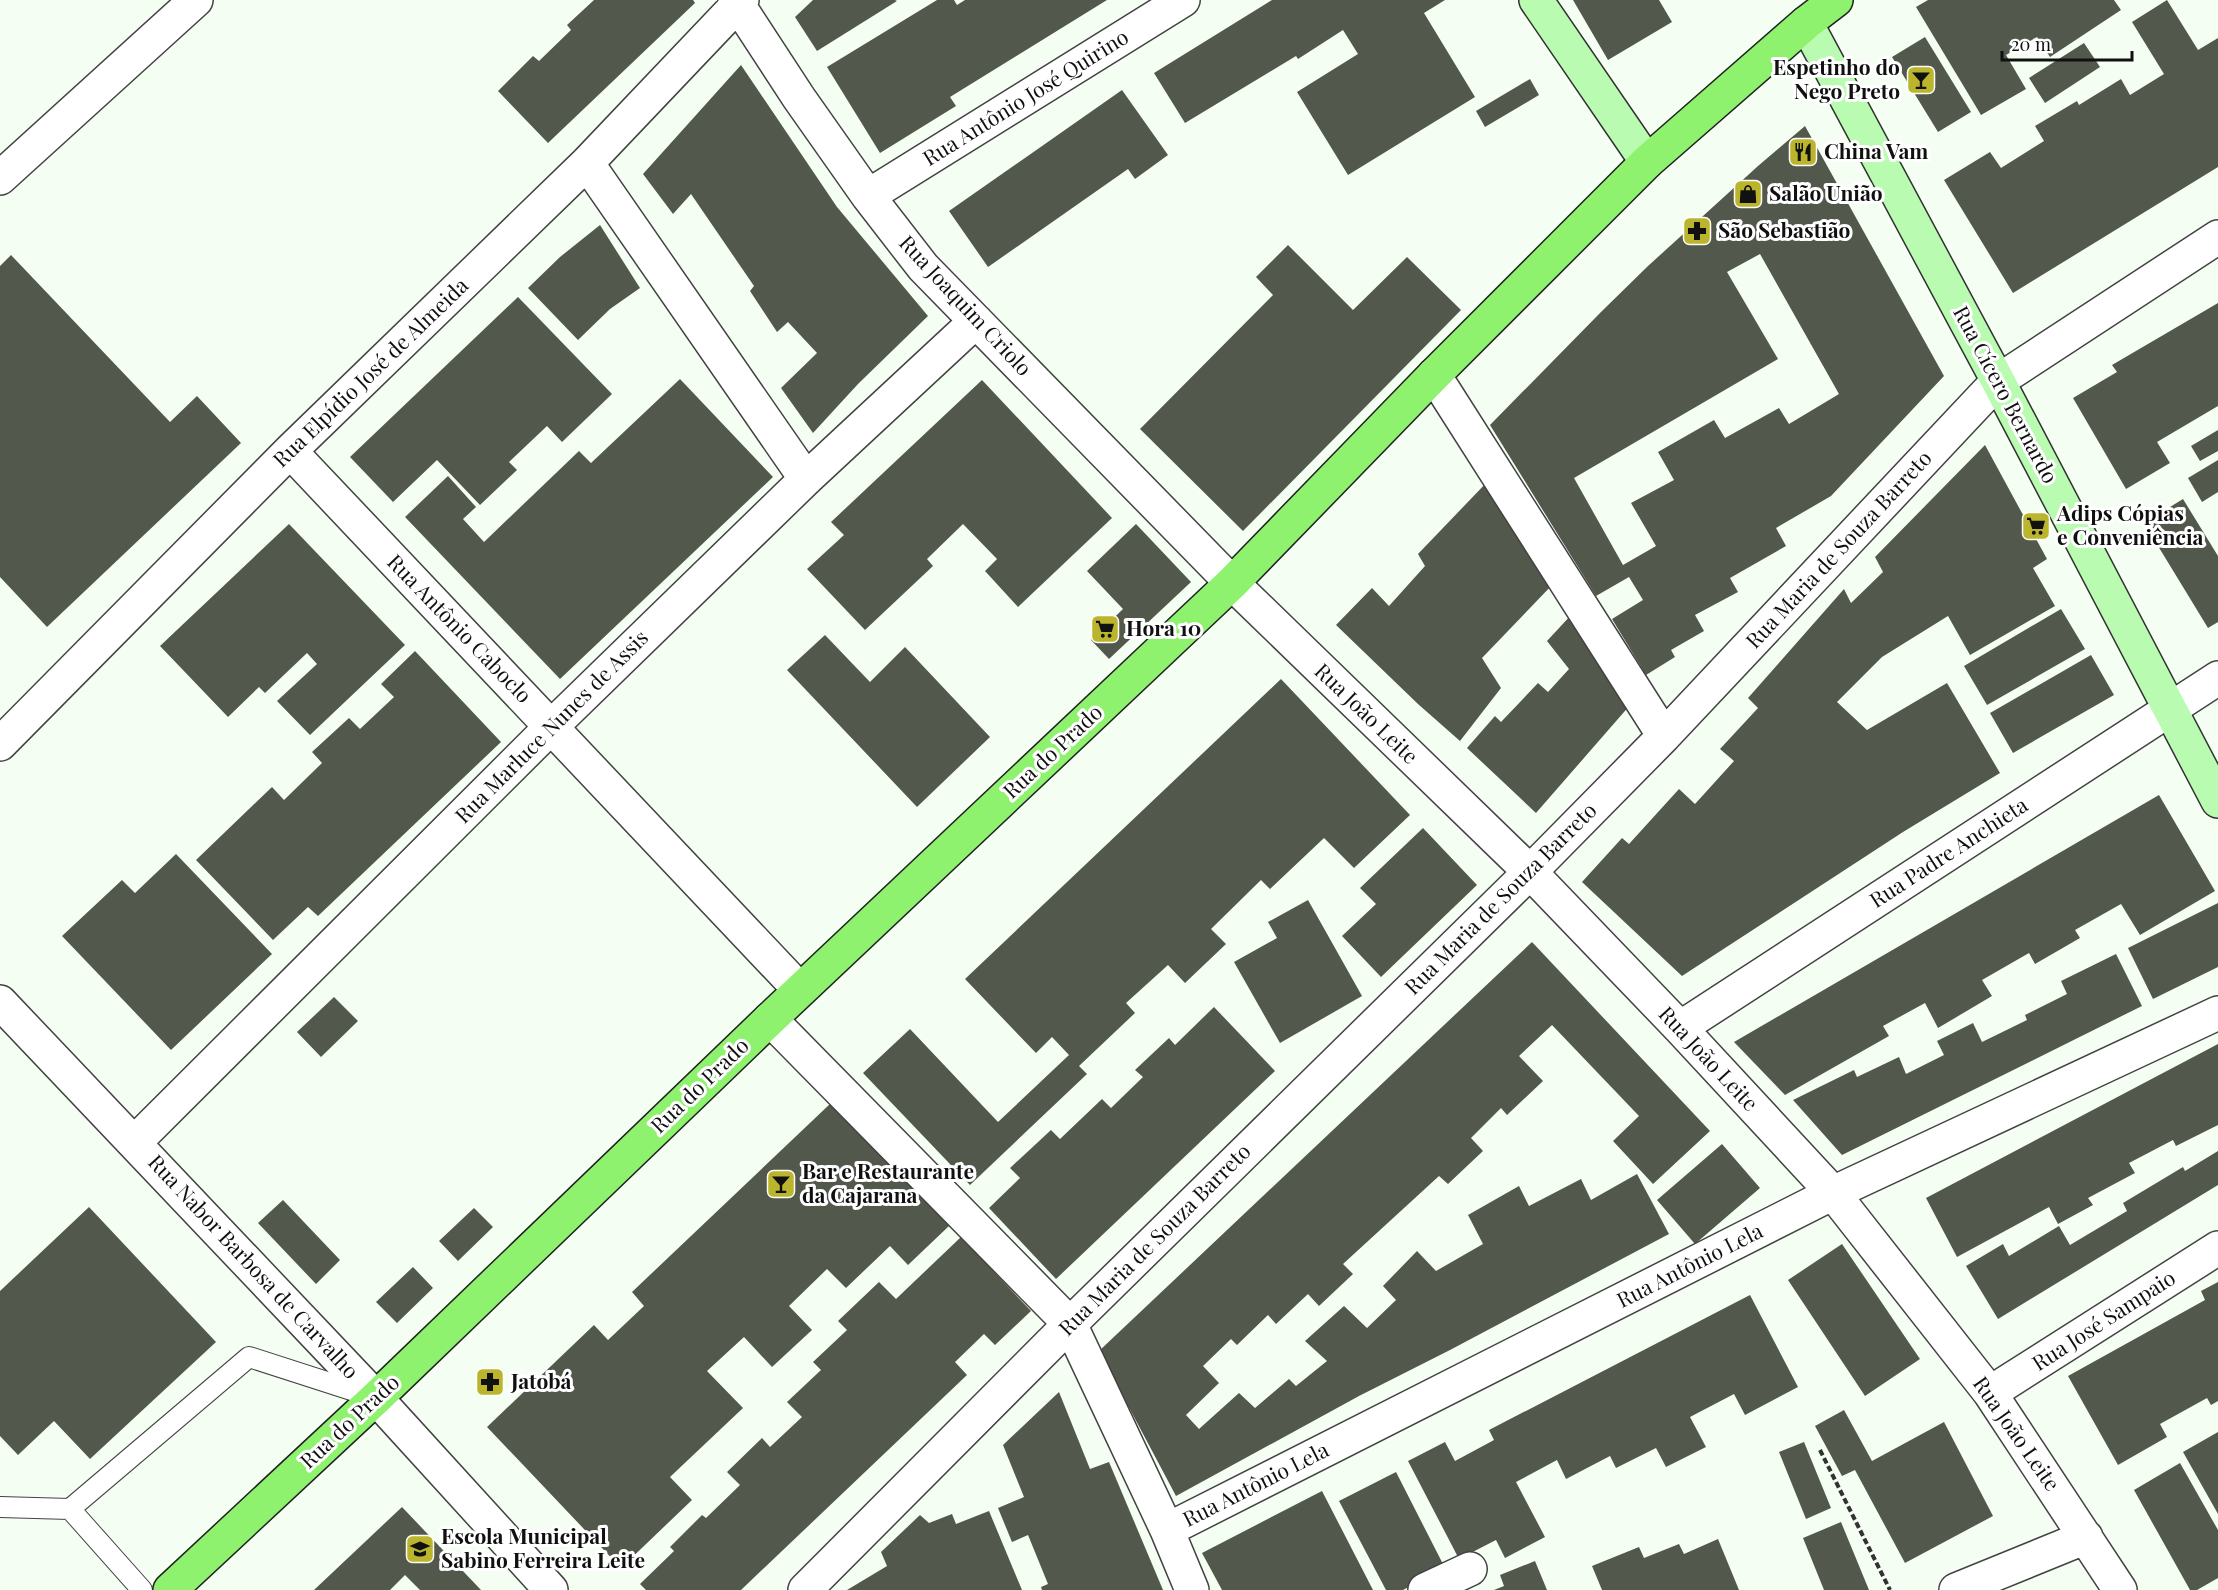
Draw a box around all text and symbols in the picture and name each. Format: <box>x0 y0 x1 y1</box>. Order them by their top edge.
street label: Rua Antônio José Quirino <box>917 22 1133 171</box>
scale bar <box>2002 24 2132 62</box>
text: 20 m <box>2011 32 2051 56</box>
place label: Espetinho do Nego Preto <box>1773 52 1900 104</box>
bar icon: Espetinho do Nego Preto <box>1905 64 1937 96</box>
restaurant icon: China Vam <box>1787 136 1819 168</box>
place label: China Vam <box>1824 136 1928 164</box>
shop icon: Salão União <box>1732 178 1764 210</box>
place label: Salão União <box>1769 178 1883 206</box>
pharmacy icon: São Sebastião <box>1681 215 1713 247</box>
place label: São Sebastião <box>1718 215 1851 243</box>
street label: Rua Joaquim Criolo <box>894 228 1039 381</box>
street label: Rua Elpídio José de Almeida <box>266 270 474 472</box>
street label: Rua Cícero Bernardo <box>1948 301 2065 488</box>
street label: Rua Maria de Souza Barreto <box>1738 444 1937 654</box>
place label: Adips Cópias e Conveniência <box>2056 498 2204 550</box>
supermarket icon: Adips Cópias e Conveniência <box>2020 510 2052 542</box>
street label: Rua Antônio Caboclo <box>382 547 539 708</box>
supermarket icon: Hora 10 <box>1089 613 1121 645</box>
place label: Hora 10 <box>1126 613 1201 641</box>
street label: Rua Marluce Nunes de Assis <box>448 623 653 828</box>
street label: Rua João Leite <box>1310 656 1425 769</box>
street label: Rua do Prado <box>996 697 1107 804</box>
street label: Rua Padre Anchieta <box>1864 789 2033 913</box>
street label: Rua Maria de Souza Barreto <box>1397 795 1602 1000</box>
street label: Rua João Leite <box>1654 999 1765 1116</box>
street label: Rua do Prado <box>644 1031 754 1138</box>
street label: Rua Maria de Souza Barreto <box>1051 1136 1256 1341</box>
street label: Rua Nabor Barbosa de Carvalho <box>143 1147 366 1384</box>
place label: Bar e Restaurante da Cajarana <box>802 1156 974 1208</box>
bar icon: Bar e Restaurante da Cajarana <box>765 1168 797 1200</box>
street label: Rua Antônio Lela <box>1611 1215 1767 1313</box>
street label: Rua José Sampaio <box>2026 1263 2180 1376</box>
pharmacy icon: Jatobá <box>474 1366 506 1398</box>
place label: Jatobá <box>510 1366 572 1394</box>
street label: Rua do Prado <box>293 1367 404 1474</box>
street label: Rua João Leite <box>1968 1370 2067 1496</box>
street label: Rua Antônio Lela <box>1177 1434 1333 1532</box>
place label: Escola Municipal Sabino Ferreira Leite <box>441 1521 645 1573</box>
school or university icon: Escola Municipal Sabino Ferreira Leite <box>404 1533 436 1565</box>

